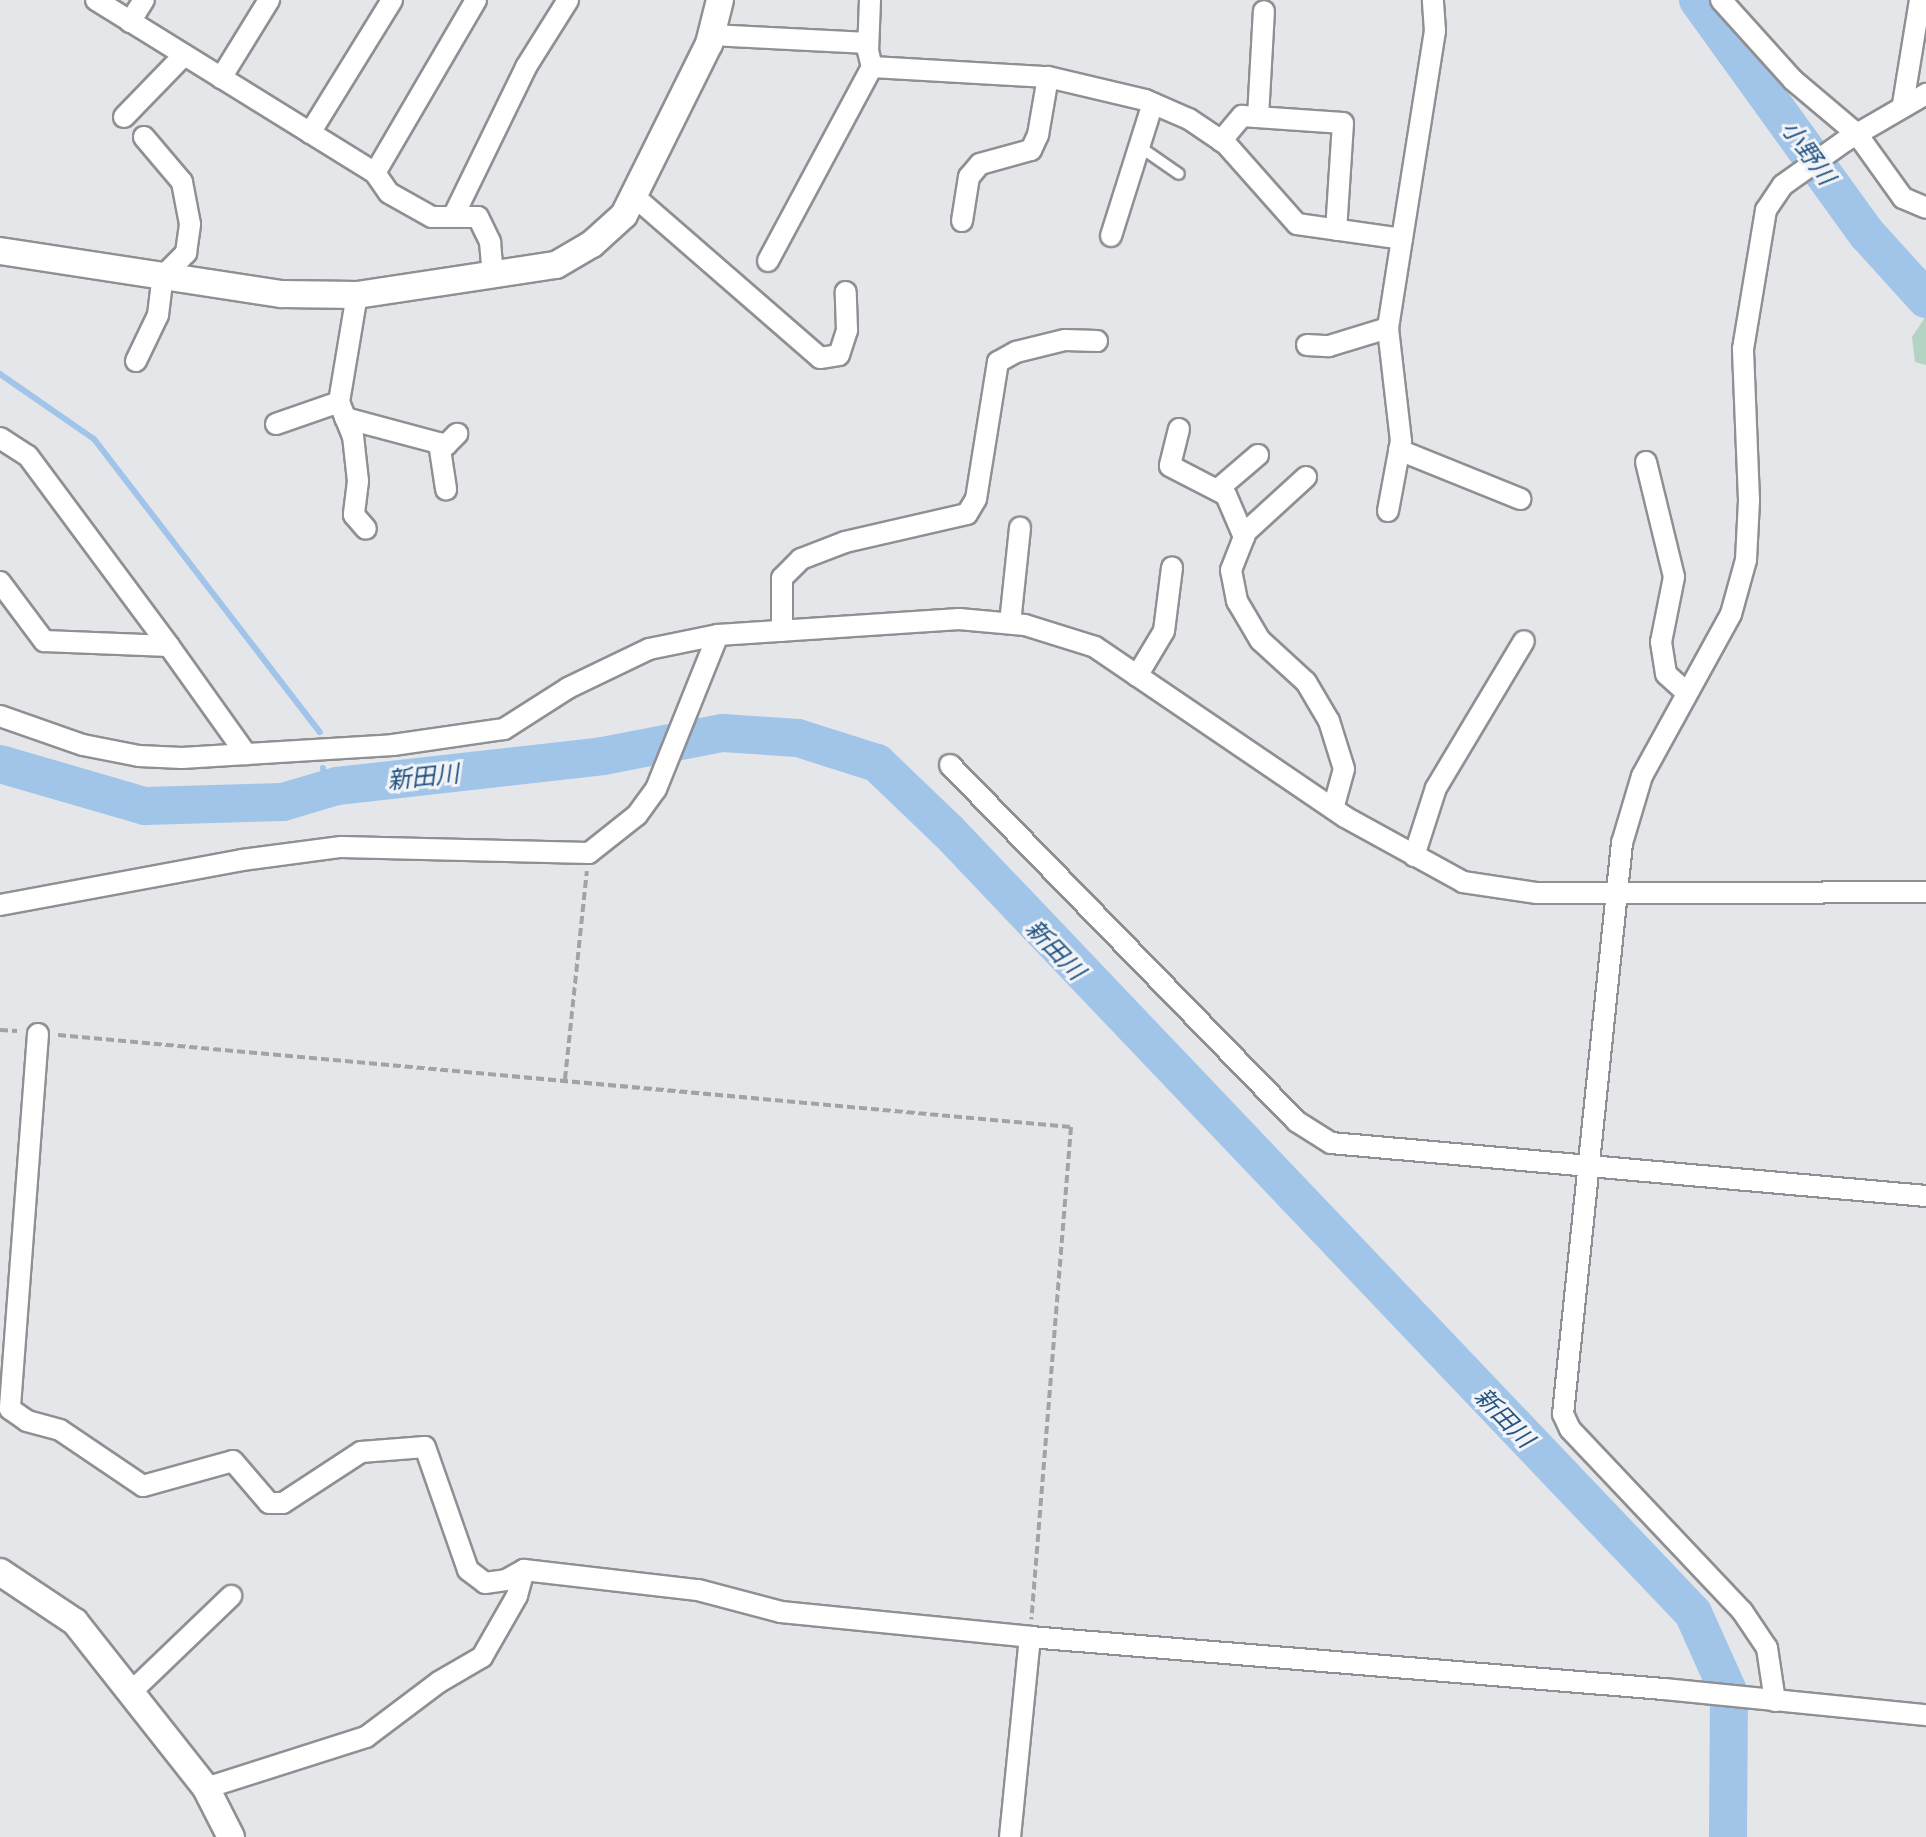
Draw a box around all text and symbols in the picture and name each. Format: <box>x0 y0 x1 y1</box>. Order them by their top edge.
water label: 小野川 <box>1776 114 1842 190</box>
water label: 新田川 <box>386 758 460 794</box>
water label: 新田川 <box>1021 913 1091 985</box>
water label: 新田川 <box>1470 1381 1540 1453</box>

